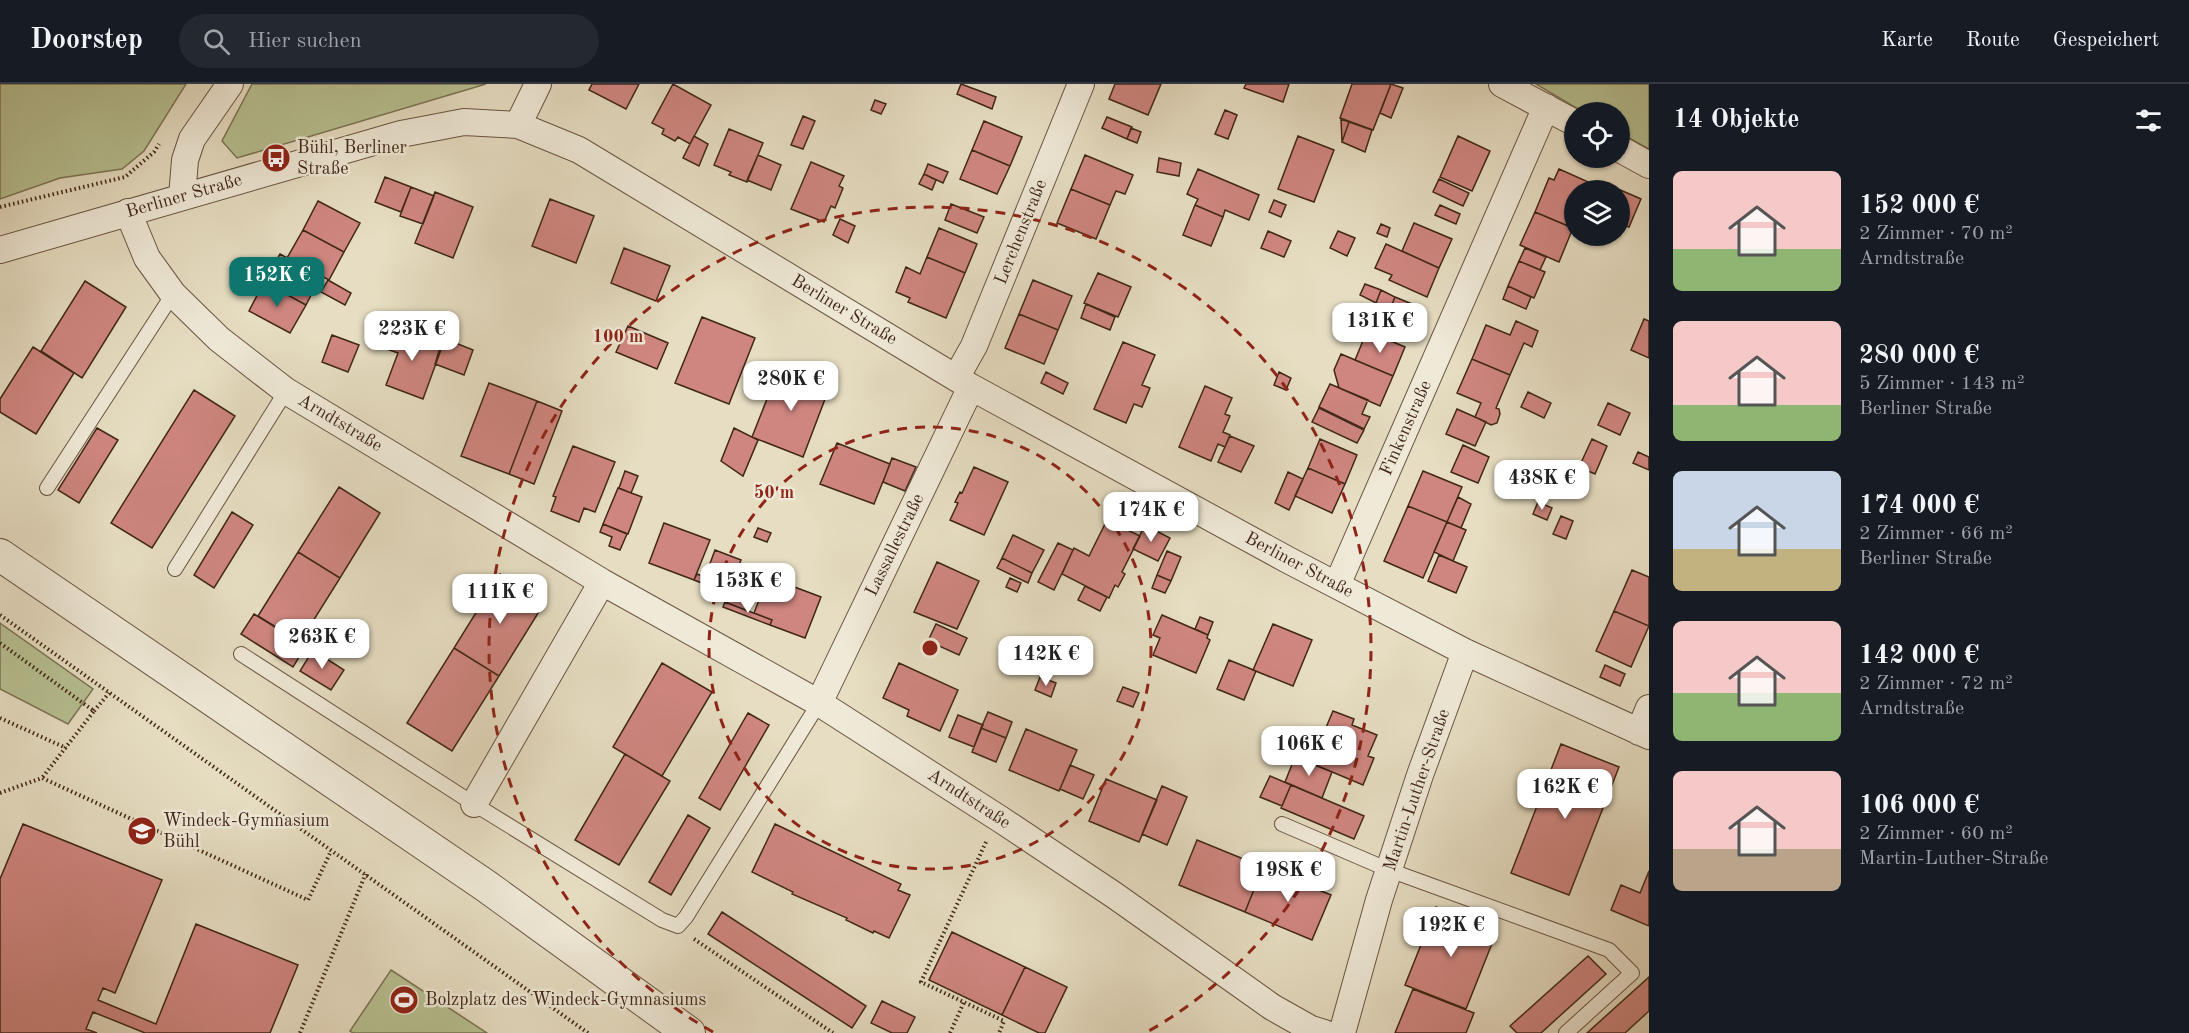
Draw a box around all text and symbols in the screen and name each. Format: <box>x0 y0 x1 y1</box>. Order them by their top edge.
search box <box>179 14 599 68</box>
icon: search <box>200 25 233 58</box>
text: Doorstep <box>30 27 143 55</box>
text: Hier suchen <box>248 30 362 52</box>
text: Karte <box>1881 30 1933 51</box>
text: Route <box>1966 30 2020 51</box>
text: Gespeichert <box>2053 30 2159 51</box>
map controls <box>1564 102 1630 246</box>
button: locate <box>1564 102 1630 168</box>
icon: filters <box>2132 104 2165 137</box>
text: 14 Objekte <box>1673 107 1800 133</box>
place label: Bühl, Berliner Straße <box>297 139 408 178</box>
bus stop icon: Bühl, Berliner Straße <box>260 142 292 174</box>
street label: Berliner Straße <box>124 171 244 221</box>
street label: Lerchenstraße <box>992 177 1050 287</box>
button: layers <box>1564 180 1630 246</box>
text: 152 000 € <box>1859 193 1979 219</box>
icon: home <box>1721 195 1793 267</box>
text: 2 Zimmer · 70 m² <box>1859 224 2013 244</box>
text: Arndtstraße <box>1859 249 1964 269</box>
pin: 152K € <box>228 257 326 308</box>
text: 152K € <box>243 266 311 286</box>
street label: Berliner Straße <box>788 271 900 349</box>
pin: 131K € <box>1331 303 1429 354</box>
pin: 223K € <box>363 311 461 362</box>
text: 131K € <box>1346 312 1414 332</box>
text: 223K € <box>378 320 446 340</box>
text: 100 m <box>593 328 643 346</box>
text: 280 000 € <box>1859 343 1979 369</box>
icon: home <box>1721 345 1793 417</box>
pin: 280K € <box>742 361 840 412</box>
text: 280K € <box>757 370 825 390</box>
text: 5 Zimmer · 143 m² <box>1859 374 2024 394</box>
street label: Finkenstraße <box>1377 378 1435 478</box>
street label: Arndtstraße <box>295 391 385 455</box>
text: Berliner Straße <box>1859 399 1992 419</box>
pin: 438K € <box>1493 460 1591 511</box>
text: 438K € <box>1508 469 1576 489</box>
text: 50 m <box>754 484 794 502</box>
street label: Lassallestraße <box>862 491 928 599</box>
pin: 174K € <box>1102 492 1200 543</box>
text: 174 000 € <box>1859 493 1979 519</box>
icon: home <box>1721 495 1793 567</box>
text: 174K € <box>1117 501 1185 521</box>
text: 2 Zimmer · 66 m² <box>1859 524 2013 544</box>
street label: Berliner Straße <box>1242 529 1356 601</box>
text: Berliner Straße <box>1859 549 1992 569</box>
pin: 153K € <box>699 563 797 614</box>
text: 153K € <box>714 572 782 592</box>
pin: 111K € <box>451 574 549 625</box>
text: 111K € <box>466 583 534 603</box>
pin: 263K € <box>273 619 371 670</box>
text: 263K € <box>288 628 356 648</box>
pin: 142K € <box>997 636 1095 687</box>
centre of rings <box>920 638 940 658</box>
text: 142 000 € <box>1859 643 1979 669</box>
text: 142K € <box>1012 645 1080 665</box>
icon: home <box>1721 645 1793 717</box>
text: 2 Zimmer · 72 m² <box>1859 674 2013 694</box>
text: Arndtstraße <box>1859 699 1964 719</box>
street label: Martin-Luther-Straße <box>1381 706 1453 874</box>
pin: 106K € <box>1260 726 1358 777</box>
text: 106K € <box>1275 735 1343 755</box>
street label: Arndtstraße <box>924 766 1014 832</box>
pin: 162K € <box>1516 769 1614 820</box>
text: 162K € <box>1531 778 1599 798</box>
text: 106 000 € <box>1859 793 1979 819</box>
icon: home <box>1721 795 1793 867</box>
place label: Windeck-Gymnasium Bühl <box>163 812 330 851</box>
school or university icon: Windeck-Gymnasium Bühl <box>126 815 158 847</box>
text: 2 Zimmer · 60 m² <box>1859 824 2013 844</box>
text: Martin-Luther-Straße <box>1859 849 2048 869</box>
pin: 198K € <box>1239 852 1337 903</box>
text: 198K € <box>1254 861 1322 881</box>
pin: 192K € <box>1402 907 1500 958</box>
text: 192K € <box>1417 916 1485 936</box>
sports icon: Bolzplatz des Windeck-Gymnasiums <box>388 984 420 1016</box>
place label: Bolzplatz des Windeck-Gymnasiums <box>425 991 707 1009</box>

